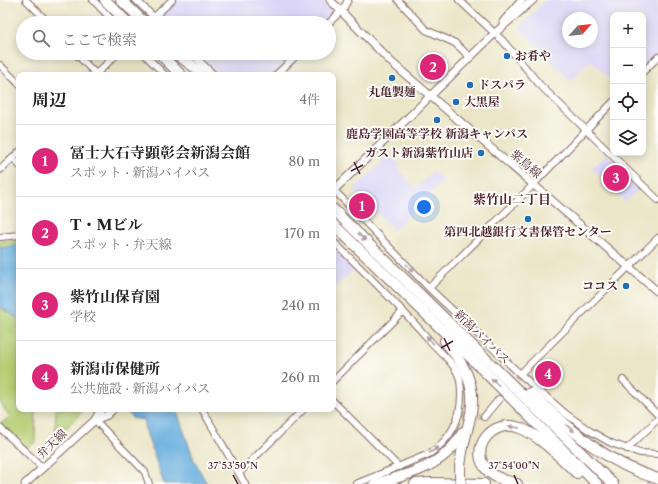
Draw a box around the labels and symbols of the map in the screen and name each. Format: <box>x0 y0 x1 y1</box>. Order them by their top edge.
north arrow <box>562 12 598 48</box>
place label: お肴や <box>515 48 551 63</box>
marker: お肴や <box>502 51 512 61</box>
pin: 2 <box>420 52 446 82</box>
marker: 丸亀製麺 <box>387 73 397 83</box>
place label: ドスパラ <box>478 77 526 92</box>
marker: ドスパラ <box>465 80 475 90</box>
place label: 丸亀製麺 <box>368 84 416 99</box>
place label: 大黒屋 <box>464 94 500 109</box>
marker: 大黒屋 <box>451 97 461 107</box>
marker: 鹿島学園高等学校 新潟キャンパス <box>432 115 442 125</box>
place label: 鹿島学園高等学校 新潟キャンパス <box>346 126 528 141</box>
place label: ガスト新潟紫竹山店 <box>365 145 473 160</box>
street label: 紫鳥線 <box>508 146 545 181</box>
marker: ガスト新潟紫竹山店 <box>476 148 486 158</box>
pin: 3 <box>603 163 629 193</box>
pin: 1 <box>349 191 375 221</box>
district label: 紫竹山二丁目 <box>473 191 551 207</box>
your location <box>414 197 434 217</box>
marker: 第四北越銀行文書保管センター <box>523 214 533 224</box>
place label: 第四北越銀行文書保管センター <box>444 224 612 239</box>
one-way arrow <box>357 233 367 242</box>
one-way arrow <box>405 263 415 273</box>
place label: ココス <box>582 278 618 293</box>
marker: ココス <box>621 281 631 291</box>
street label: 新潟バイパス <box>451 306 513 367</box>
one-way arrow <box>426 336 435 345</box>
pin: 4 <box>535 359 561 389</box>
one-way arrow <box>490 377 500 387</box>
one-way arrow <box>508 423 520 429</box>
one-way arrow <box>564 424 575 433</box>
street label: 弁天線 <box>33 426 70 461</box>
one-way arrow <box>428 447 440 454</box>
text: 37°53'50"N <box>208 459 258 472</box>
text: 37°54'00"N <box>488 459 540 472</box>

